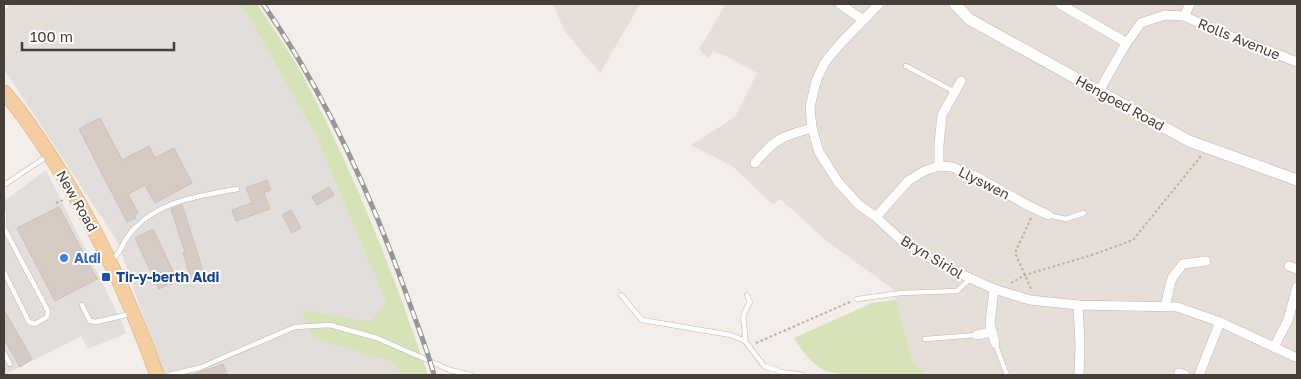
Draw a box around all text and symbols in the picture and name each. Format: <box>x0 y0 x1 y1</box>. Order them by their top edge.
street label: Rolls Avenue <box>1196 14 1283 63</box>
scale bar <box>22 20 175 52</box>
text: 100 m <box>30 27 73 45</box>
street label: Hengoed Road <box>1073 71 1168 134</box>
street label: Llyswen <box>956 162 1013 203</box>
street label: New Road <box>53 167 102 234</box>
street label: Bryn Siriol <box>898 231 967 282</box>
place label: Aldi <box>74 249 101 266</box>
marker: Aldi <box>58 252 70 264</box>
place label: Tir-y-berth Aldi <box>116 268 219 285</box>
marker: Tir-y-berth Aldi <box>100 271 112 283</box>

